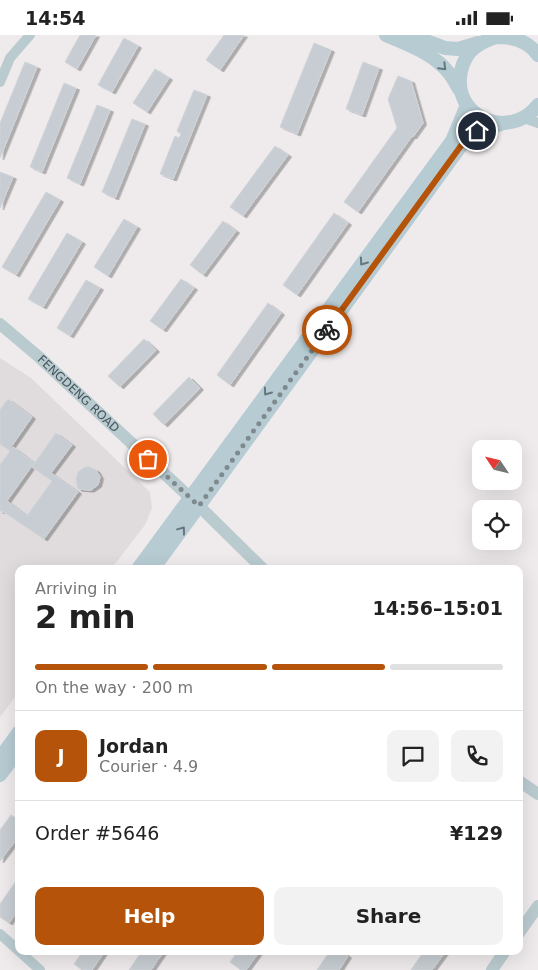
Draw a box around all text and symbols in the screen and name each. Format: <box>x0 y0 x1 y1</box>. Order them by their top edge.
text: 14:54 <box>25 7 85 29</box>
one-way arrow <box>438 61 447 70</box>
pin <box>456 110 498 152</box>
icon: home <box>463 117 491 145</box>
one-way arrow <box>361 256 369 265</box>
courier <box>302 305 352 355</box>
icon: bike <box>313 316 341 344</box>
street label: FENGDENG ROAD <box>35 352 122 435</box>
one-way arrow <box>264 386 273 396</box>
pin <box>127 438 169 480</box>
north arrow <box>472 440 522 490</box>
map controls <box>472 440 522 550</box>
icon: bag <box>134 445 162 473</box>
button: locate <box>472 500 522 550</box>
one-way arrow <box>176 526 185 536</box>
text: Arriving in <box>35 579 117 598</box>
text: 14:56–15:01 <box>373 597 503 619</box>
text: 2 min <box>35 598 136 636</box>
text: On the way · 200 m <box>35 678 193 697</box>
button: chat <box>387 730 439 782</box>
button: phone <box>451 730 503 782</box>
text: Jordan <box>99 735 168 757</box>
text: J <box>57 745 65 767</box>
text: Courier · 4.9 <box>99 757 198 776</box>
text: Order #5646 <box>35 822 159 844</box>
text: ¥129 <box>450 822 503 844</box>
button: Help <box>35 887 264 945</box>
button: Share <box>274 887 503 945</box>

